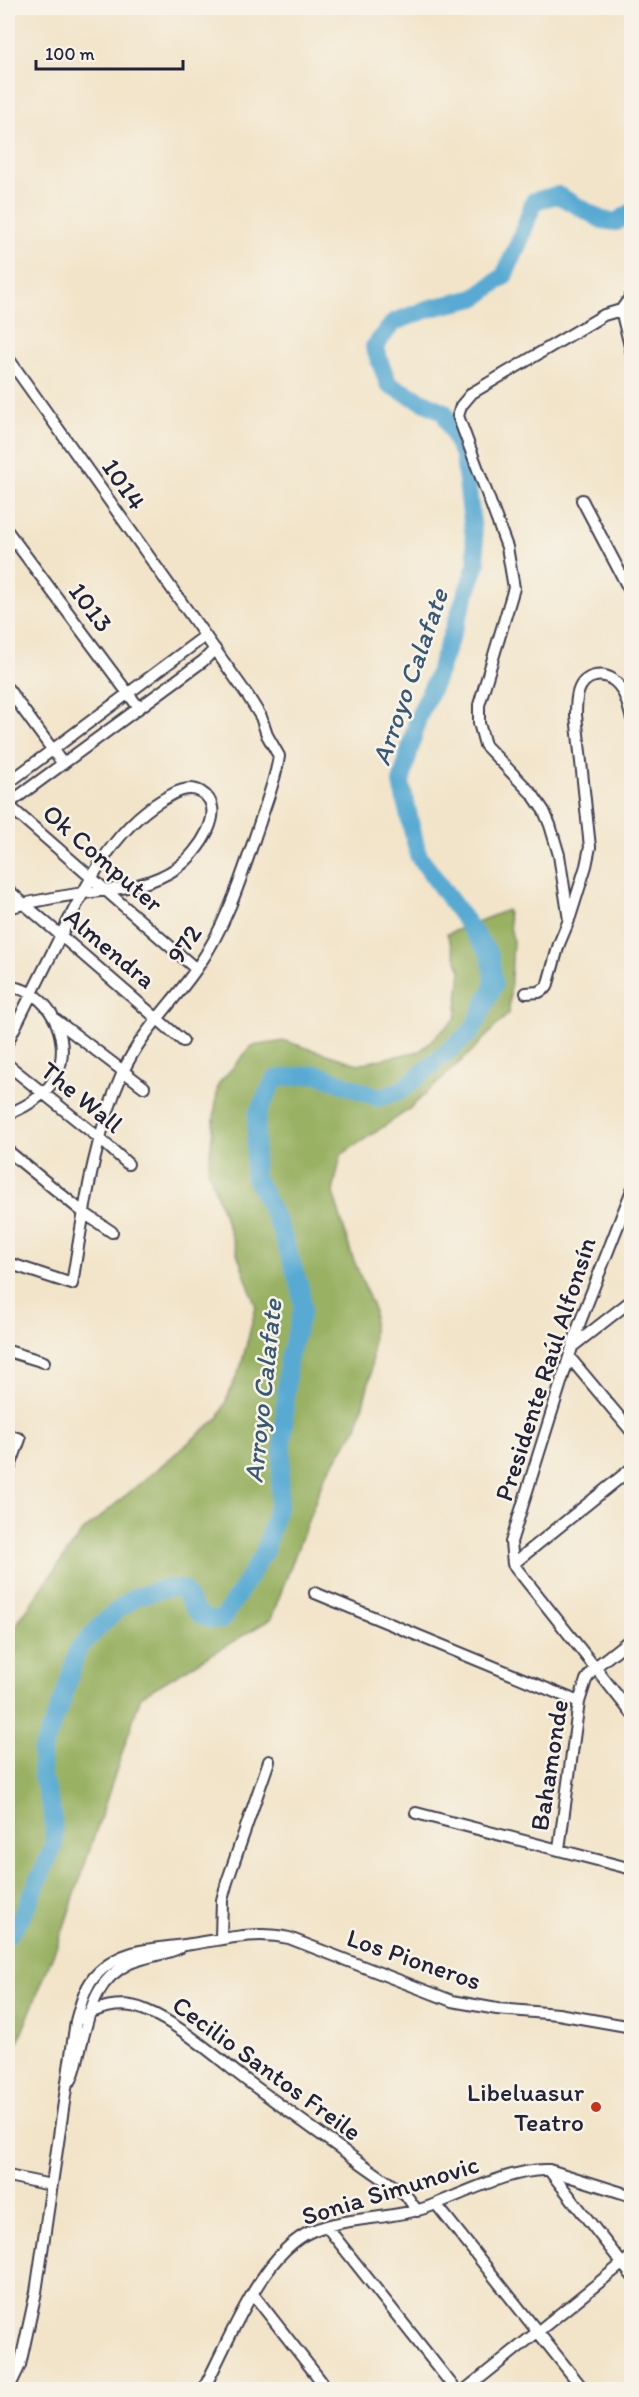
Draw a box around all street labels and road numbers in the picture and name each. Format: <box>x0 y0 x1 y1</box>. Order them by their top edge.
street label: 1014 <box>95 452 153 516</box>
street label: 1013 <box>62 576 120 638</box>
street label: Ok Computer <box>36 797 170 919</box>
street label: Almendra <box>58 901 162 995</box>
street label: 972 <box>160 918 209 970</box>
street label: The Wall <box>34 1054 130 1140</box>
street label: Presidente Raúl Alfonsín <box>487 1233 603 1505</box>
street label: Bahamonde <box>523 1697 575 1833</box>
street label: Los Pioneros <box>343 1921 485 1997</box>
street label: Cecilio Santos Freile <box>166 1989 368 2147</box>
street label: Sonia Simunovic <box>298 2148 483 2232</box>

